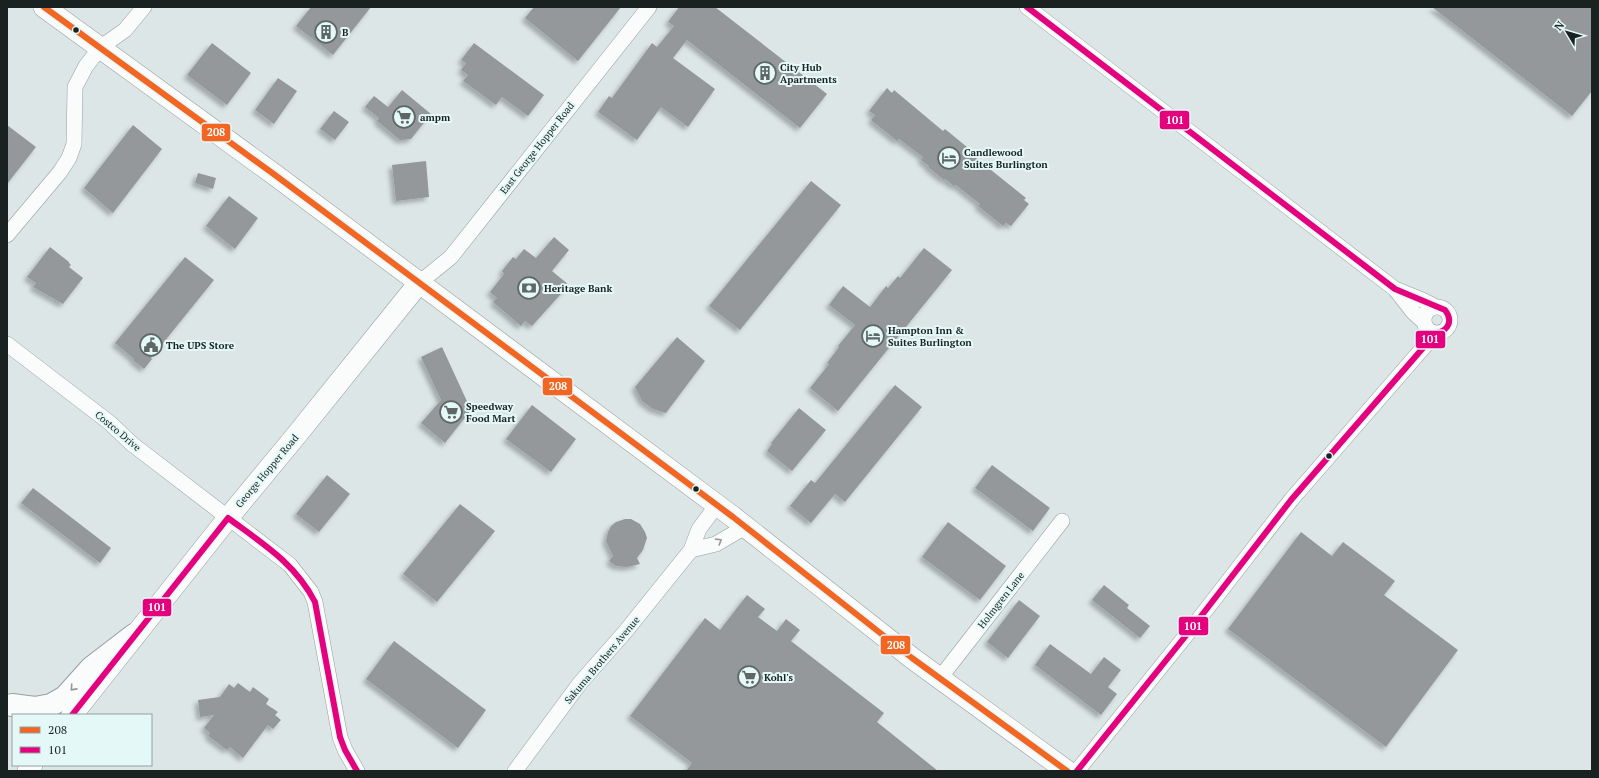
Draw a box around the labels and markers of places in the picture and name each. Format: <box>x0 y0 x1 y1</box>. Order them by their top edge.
building icon: B <box>313 19 339 45</box>
unlabelled marker <box>71 25 81 35</box>
place label: B <box>342 26 349 39</box>
building icon: City Hub Apartments <box>752 60 778 86</box>
place label: City Hub Apartments <box>780 61 837 86</box>
supermarket icon: ampm <box>391 104 417 130</box>
place label: ampm <box>420 111 451 124</box>
hotel icon: Candlewood Suites Burlington <box>936 145 962 171</box>
place label: Candlewood Suites Burlington <box>964 146 1048 171</box>
bank icon: Heritage Bank <box>516 275 542 301</box>
place label: Heritage Bank <box>544 282 612 295</box>
hotel icon: Hampton Inn & Suites Burlington <box>860 323 886 349</box>
place label: Hampton Inn & Suites Burlington <box>888 324 972 349</box>
public building icon: The UPS Store <box>138 332 164 358</box>
place label: The UPS Store <box>166 339 235 352</box>
supermarket icon: Speedway Food Mart <box>438 399 464 425</box>
place label: Speedway Food Mart <box>466 400 516 425</box>
unlabelled marker <box>1324 451 1334 461</box>
unlabelled marker <box>691 484 701 494</box>
supermarket icon: Kohl's <box>736 664 762 690</box>
place label: Kohl's <box>764 671 794 684</box>

